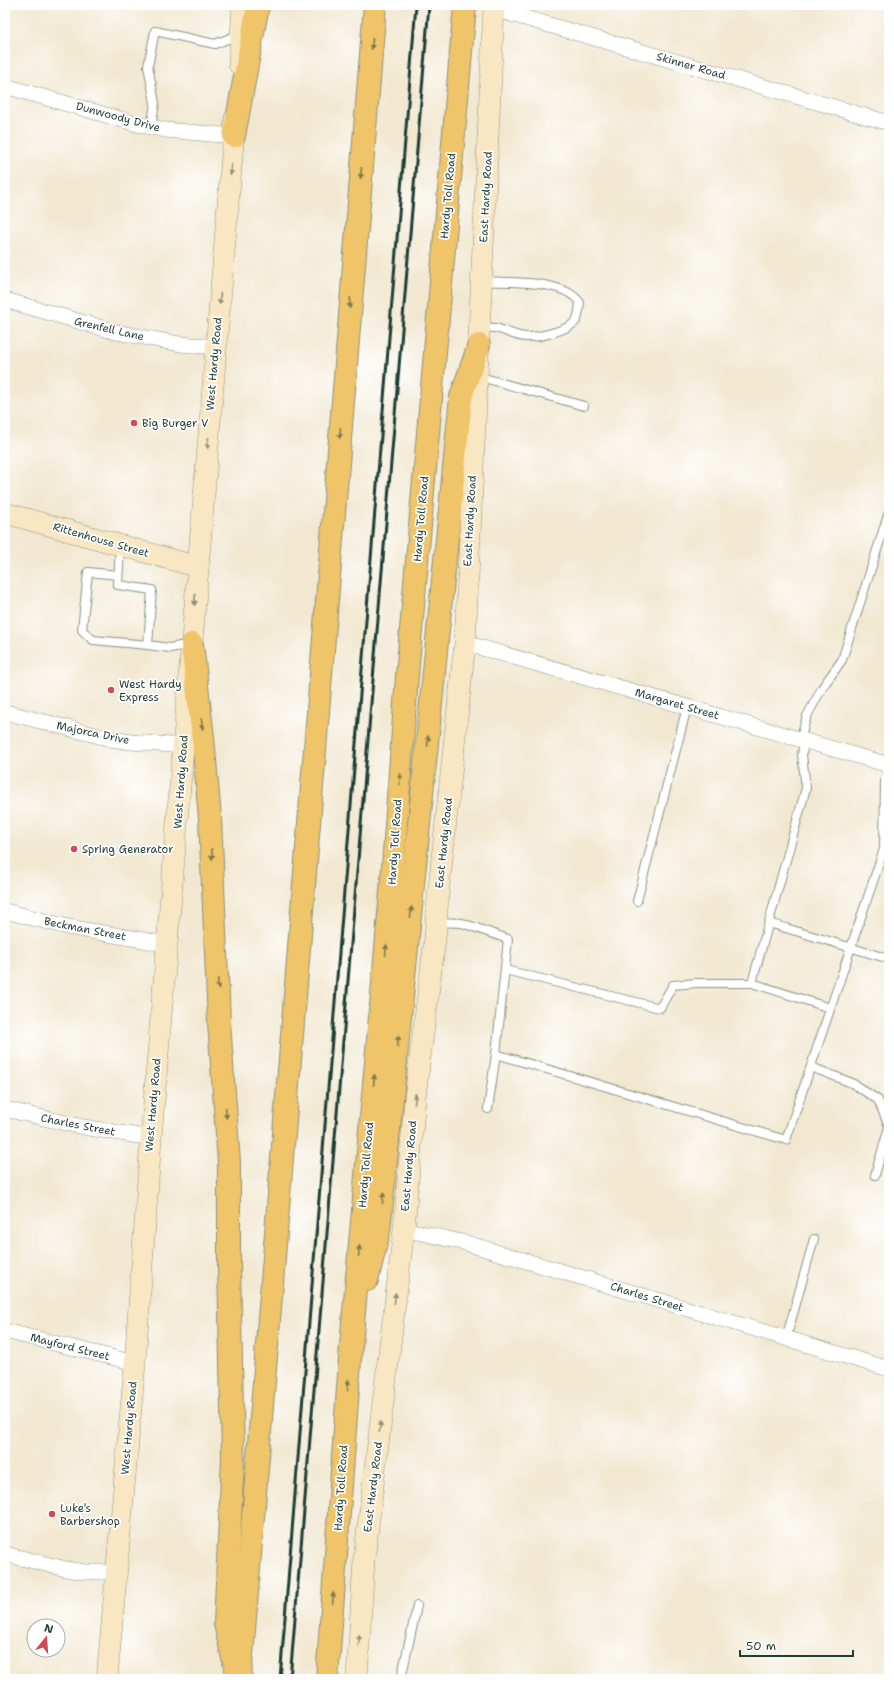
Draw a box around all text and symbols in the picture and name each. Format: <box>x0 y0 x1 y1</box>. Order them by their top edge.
one-way arrow <box>368 38 375 50</box>
street label: Skinner Road <box>655 49 727 83</box>
street label: Dunwoody Drive <box>74 99 162 135</box>
street label: East Hardy Road <box>476 151 496 243</box>
street label: Hardy Toll Road <box>437 152 459 240</box>
one-way arrow <box>228 164 235 176</box>
one-way arrow <box>358 167 365 179</box>
one-way arrow <box>217 293 223 305</box>
one-way arrow <box>347 297 354 309</box>
street label: Grenfell Lane <box>73 314 145 344</box>
street label: West Hardy Road <box>202 317 226 411</box>
place label: Big Burger V <box>142 416 209 431</box>
marker: Big Burger V <box>129 418 139 428</box>
one-way arrow <box>336 427 343 439</box>
one-way arrow <box>204 437 211 449</box>
street label: Hardy Toll Road <box>410 475 432 563</box>
street label: East Hardy Road <box>460 475 480 567</box>
street label: Rittenhouse Street <box>51 519 151 561</box>
one-way arrow <box>192 594 199 606</box>
place label: West Hardy Express <box>119 677 182 705</box>
marker: West Hardy Express <box>106 685 116 695</box>
street label: Margaret Street <box>633 685 721 723</box>
street label: Majorca Drive <box>55 718 131 748</box>
one-way arrow <box>198 718 205 730</box>
street label: West Hardy Road <box>170 735 192 829</box>
one-way arrow <box>425 735 432 747</box>
one-way arrow <box>396 773 403 785</box>
street label: East Hardy Road <box>432 797 456 889</box>
street label: Hardy Toll Road <box>385 798 405 886</box>
place label: Spring Generator <box>82 842 173 857</box>
marker: Spring Generator <box>69 844 79 854</box>
one-way arrow <box>208 848 215 860</box>
one-way arrow <box>408 906 415 918</box>
street label: Beckman Street <box>43 914 127 944</box>
one-way arrow <box>382 944 389 956</box>
one-way arrow <box>214 978 221 990</box>
one-way arrow <box>395 1035 402 1047</box>
street label: West Hardy Road <box>141 1058 165 1152</box>
one-way arrow <box>371 1074 378 1086</box>
one-way arrow <box>412 1093 418 1105</box>
one-way arrow <box>222 1107 229 1119</box>
street label: Charles Street <box>39 1110 117 1140</box>
street label: East Hardy Road <box>398 1120 420 1212</box>
street label: Hardy Toll Road <box>355 1121 377 1209</box>
one-way arrow <box>379 1192 386 1204</box>
one-way arrow <box>355 1245 362 1257</box>
street label: Charles Street <box>609 1279 686 1315</box>
one-way arrow <box>392 1292 399 1304</box>
street label: Mayford Street <box>29 1330 112 1364</box>
one-way arrow <box>344 1379 351 1391</box>
street label: West Hardy Road <box>117 1381 141 1475</box>
one-way arrow <box>377 1421 383 1433</box>
street label: East Hardy Road <box>360 1441 386 1533</box>
street label: Hardy Toll Road <box>331 1444 351 1532</box>
place label: Luke's Barbershop <box>60 1501 120 1529</box>
marker: Luke's Barbershop <box>47 1509 57 1519</box>
one-way arrow <box>330 1592 337 1604</box>
north arrow <box>26 1618 66 1658</box>
text: N <box>42 1620 55 1637</box>
scale bar <box>740 1632 853 1658</box>
one-way arrow <box>356 1634 363 1646</box>
text: 50 m <box>746 1638 776 1654</box>

